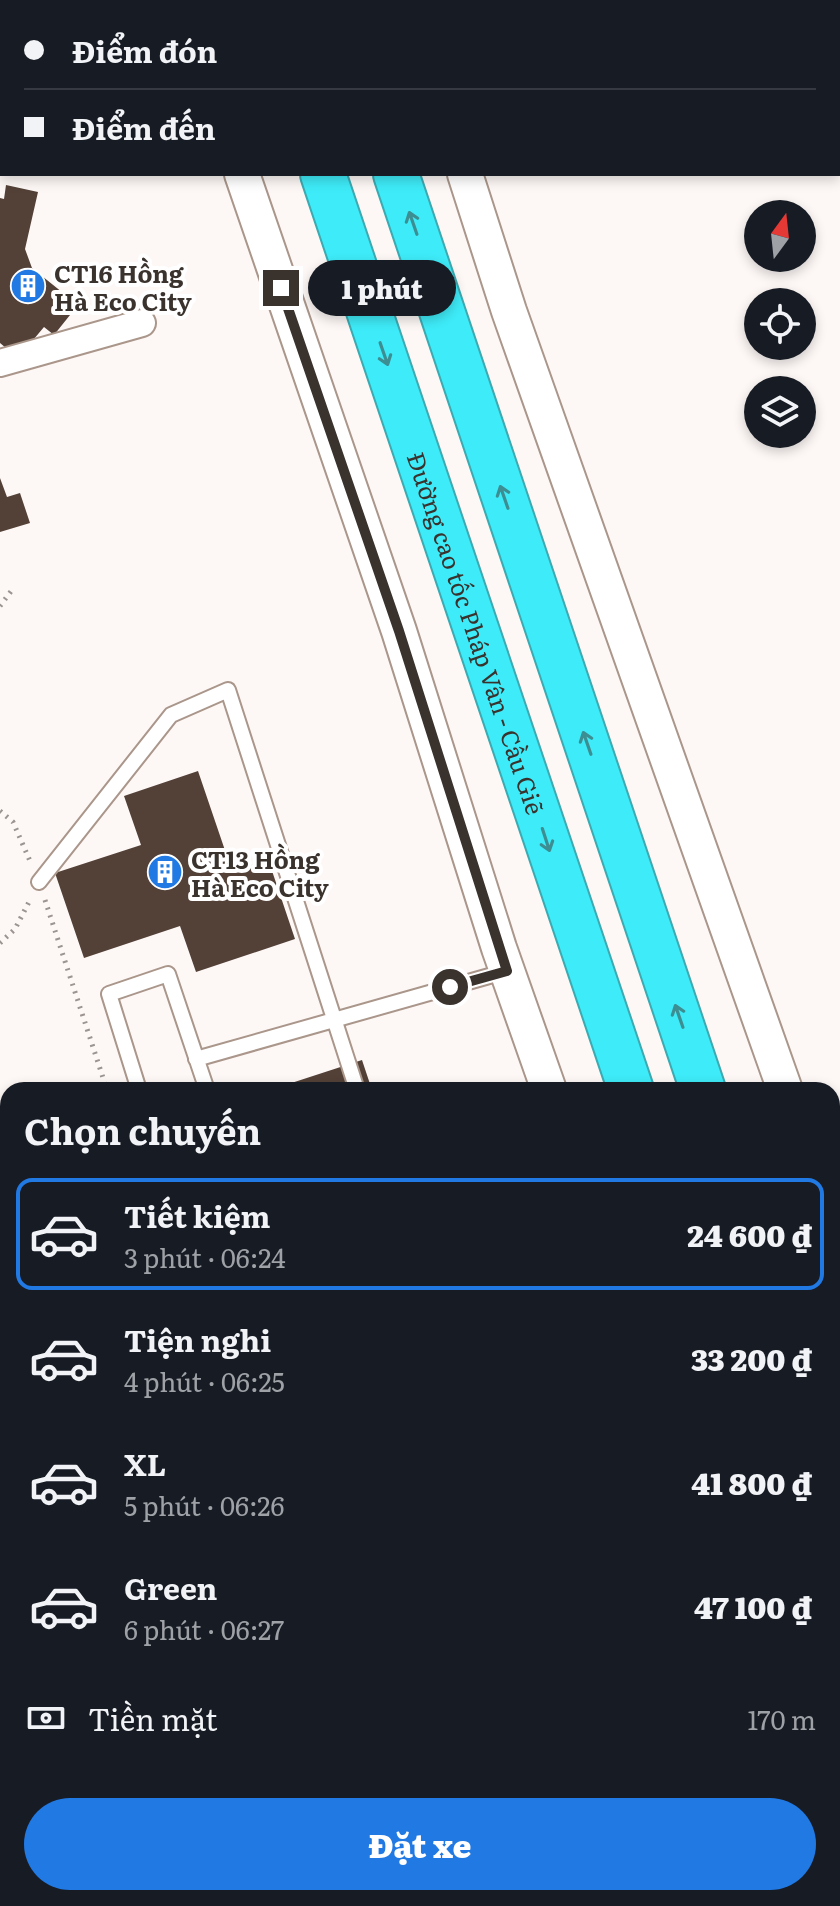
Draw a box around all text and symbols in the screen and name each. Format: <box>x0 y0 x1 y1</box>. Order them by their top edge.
text: Điểm đón <box>72 28 217 72</box>
text: Điểm đến <box>72 105 216 149</box>
north arrow <box>744 200 816 272</box>
map controls <box>744 200 816 448</box>
one-way arrow <box>404 211 419 236</box>
place label: CT16 Hồng Hà Eco City <box>54 255 192 318</box>
callout: 1 phút <box>309 260 457 316</box>
building icon: CT16 Hồng Hà Eco City <box>9 267 47 305</box>
text: 1 phút <box>341 268 423 307</box>
route end <box>263 270 299 306</box>
button: locate <box>744 288 816 360</box>
one-way arrow <box>377 341 392 366</box>
button: layers <box>744 376 816 448</box>
street label: Đường cao tốc Pháp Vân - Cầu Giẽ <box>400 447 554 819</box>
one-way arrow <box>496 484 511 509</box>
one-way arrow <box>578 731 593 756</box>
one-way arrow <box>540 827 555 852</box>
place label: CT13 Hồng Hà Eco City <box>191 841 329 904</box>
building icon: CT13 Hồng Hà Eco City <box>146 853 184 891</box>
route start <box>432 969 468 1005</box>
one-way arrow <box>670 1004 685 1029</box>
text: Chọn chuyến <box>24 1103 261 1156</box>
text: Tiết kiệm <box>124 1193 270 1237</box>
icon: car <box>28 1198 100 1270</box>
text: 24 600 ₫ <box>687 1212 812 1256</box>
text: 3 phút · 06:24 <box>124 1237 286 1276</box>
text: Tiện nghi <box>124 1317 271 1361</box>
icon: car <box>28 1322 100 1394</box>
text: 33 200 ₫ <box>691 1336 812 1380</box>
text: 4 phút · 06:25 <box>124 1361 285 1400</box>
text: XL <box>124 1441 166 1485</box>
icon: car <box>28 1446 100 1518</box>
text: 41 800 ₫ <box>691 1460 812 1504</box>
text: 5 phút · 06:26 <box>124 1485 284 1524</box>
text: Green <box>124 1565 217 1609</box>
icon: car <box>28 1570 100 1642</box>
text: 47 100 ₫ <box>694 1584 812 1628</box>
text: 6 phút · 06:27 <box>124 1609 284 1648</box>
icon: cash <box>24 1696 68 1740</box>
text: Tiền mặt <box>88 1696 217 1740</box>
text: 170 m <box>748 1699 816 1738</box>
button: Đặt xe <box>24 1798 816 1890</box>

